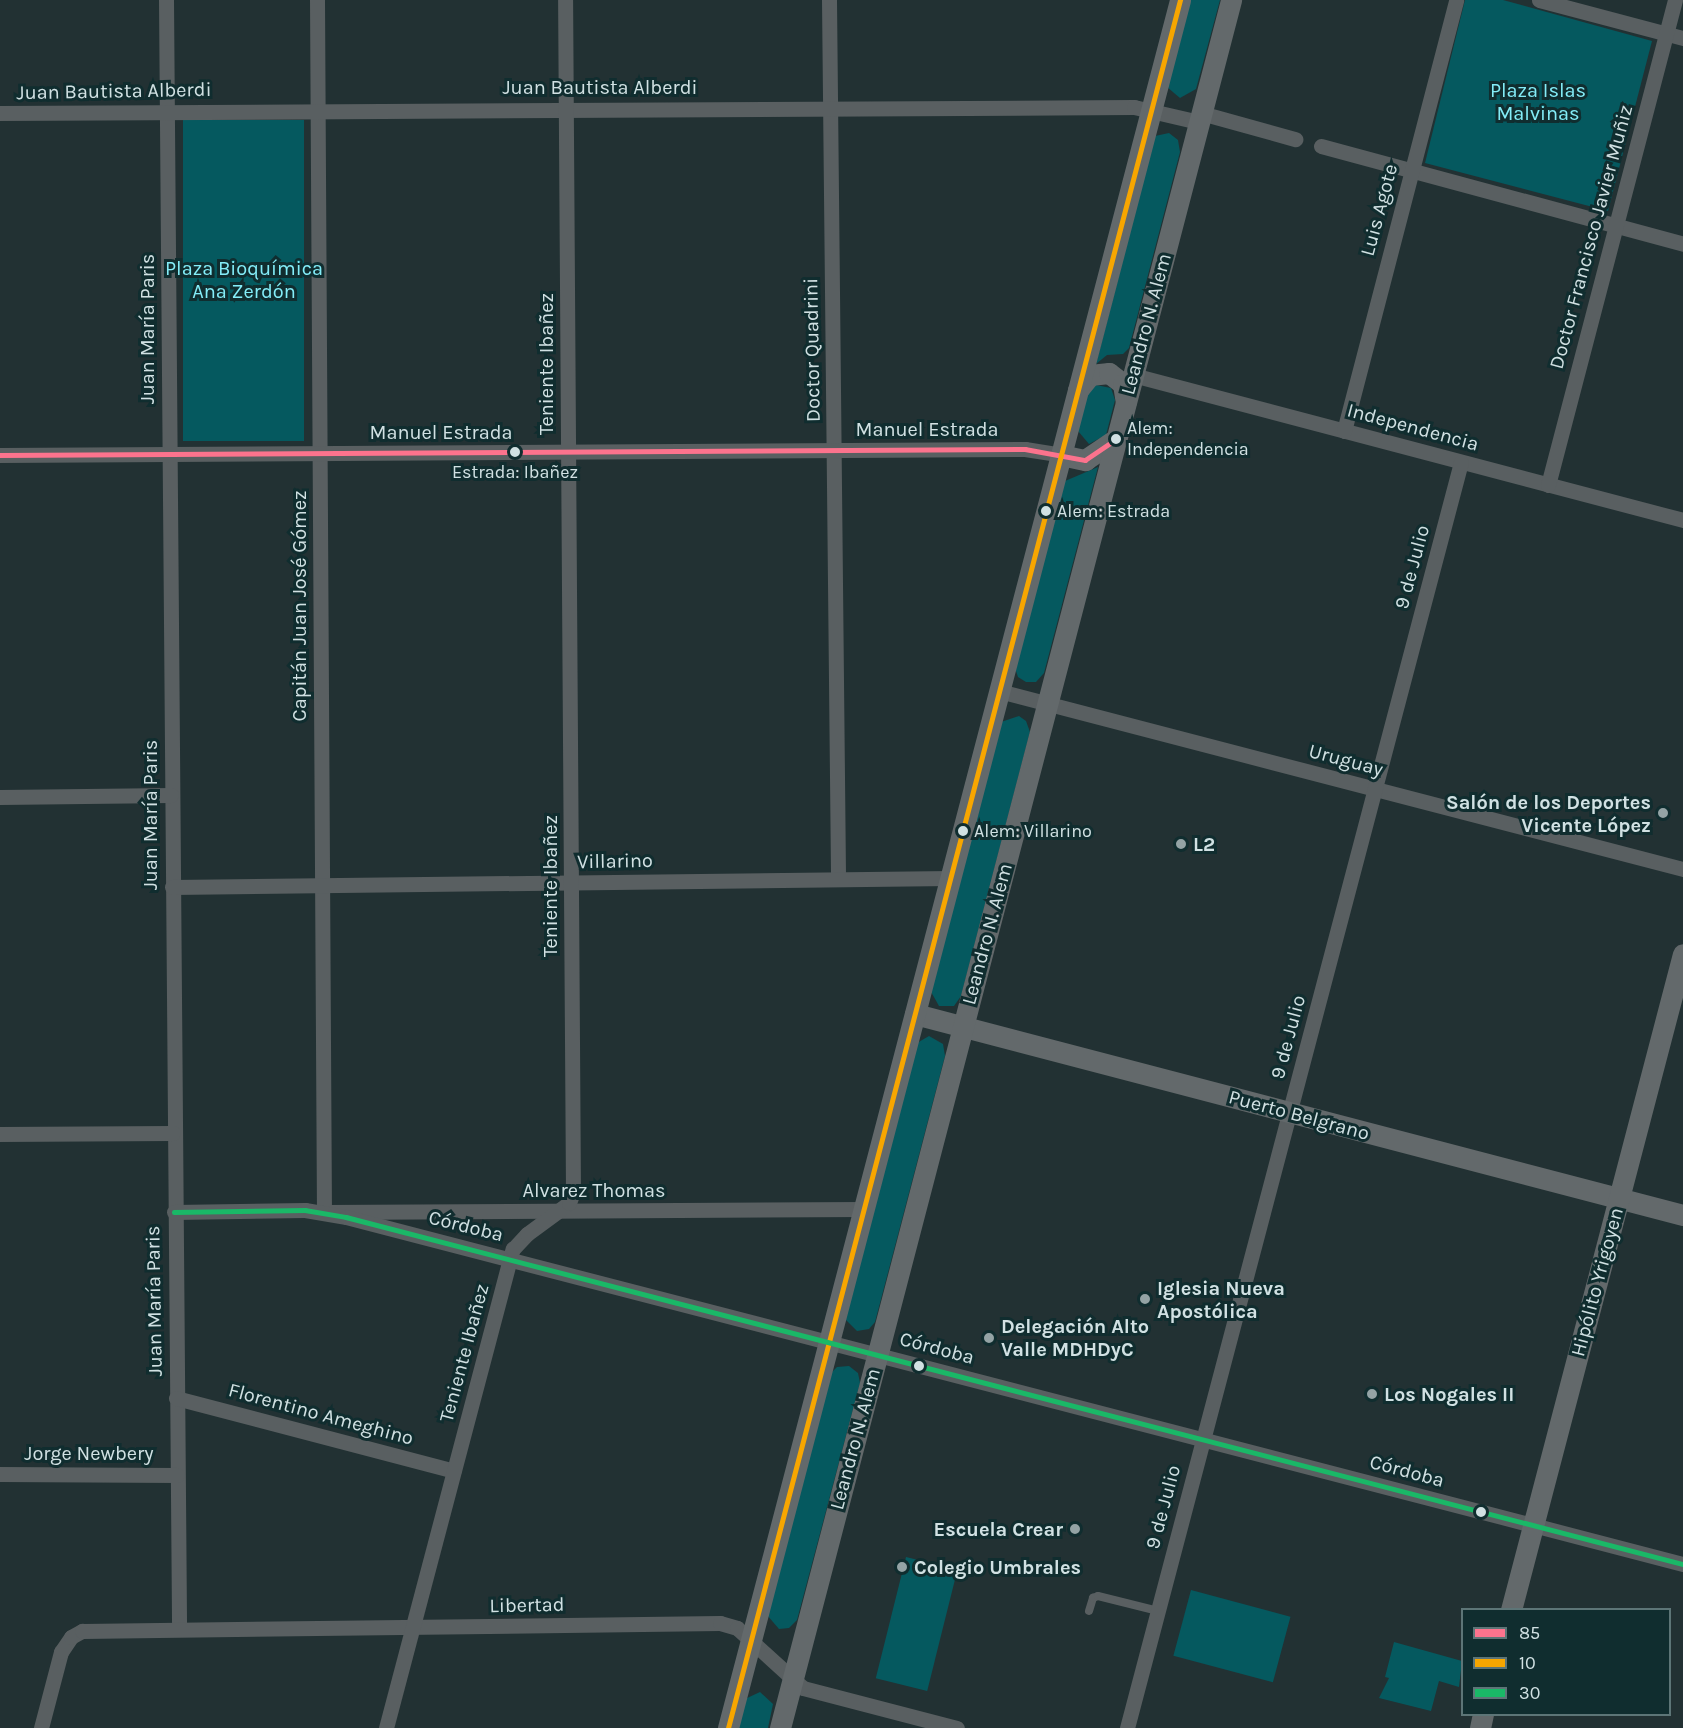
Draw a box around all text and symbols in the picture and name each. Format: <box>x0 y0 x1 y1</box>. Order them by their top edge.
street label: Juan Bautista Alberdi <box>502 75 698 99</box>
street label: Juan Bautista Alberdi <box>16 77 212 105</box>
park label: Plaza Islas Malvinas <box>1490 78 1586 125</box>
street label: Doctor Francisco Javier Muñiz <box>1544 102 1638 372</box>
street label: Luis Agote <box>1355 161 1403 259</box>
street label: Leandro N. Alem <box>1116 251 1176 397</box>
street label: Juan María Paris <box>135 254 159 404</box>
park label: Plaza Bioquímica Ana Zerdón <box>165 257 323 304</box>
street label: Doctor Quadrini <box>799 278 825 422</box>
street label: Teniente Ibañez <box>534 293 558 435</box>
street label: Independencia <box>1345 398 1481 456</box>
street label: Manuel Estrada <box>855 417 999 441</box>
place label: Alem: Independencia <box>1127 418 1249 460</box>
street label: Manuel Estrada <box>369 420 513 444</box>
marker: Alem: Independencia <box>1110 433 1122 445</box>
marker: Estrada: Ibañez <box>509 446 521 458</box>
place label: Estrada: Ibañez <box>452 461 578 483</box>
street label: Capitán Juan José Gómez <box>287 490 311 722</box>
place label: Alem: Estrada <box>1057 500 1170 522</box>
marker: Alem: Estrada <box>1040 505 1052 517</box>
street label: 9 de Julio <box>1389 522 1435 612</box>
street label: Uruguay <box>1306 739 1386 781</box>
street label: Juan María Paris <box>138 740 162 890</box>
place label: Salón de los Deportes Vicente López <box>1446 790 1651 837</box>
marker: Salón de los Deportes Vicente López <box>1656 806 1670 820</box>
street label: Teniente Ibañez <box>538 815 562 957</box>
place label: Alem: Villarino <box>974 820 1092 842</box>
marker: Alem: Villarino <box>957 825 969 837</box>
place label: L2 <box>1193 832 1215 856</box>
marker: L2 <box>1174 837 1188 851</box>
street label: Villarino <box>577 848 653 874</box>
street label: Leandro N. Alem <box>957 861 1017 1007</box>
street label: 9 de Julio <box>1265 992 1311 1082</box>
street label: Puerto Belgrano <box>1226 1085 1372 1145</box>
street label: Alvarez Thomas <box>522 1178 666 1202</box>
street label: Córdoba <box>426 1205 506 1247</box>
street label: Hipólito Yrigoyen <box>1566 1205 1628 1359</box>
street label: Juan María Paris <box>141 1225 167 1377</box>
place label: Iglesia Nueva Apostólica <box>1157 1276 1285 1323</box>
street label: Teniente Ibañez <box>434 1281 494 1425</box>
marker: Iglesia Nueva Apostólica <box>1138 1292 1152 1306</box>
place label: Delegación Alto Valle MDHDyC <box>1001 1314 1149 1361</box>
street label: Córdoba <box>897 1327 977 1369</box>
marker: Delegación Alto Valle MDHDyC <box>982 1331 996 1345</box>
unlabelled marker <box>913 1360 925 1372</box>
street label: Leandro N. Alem <box>825 1366 885 1512</box>
street label: Florentino Ameghino <box>226 1378 416 1450</box>
place label: Los Nogales II <box>1384 1382 1514 1406</box>
marker: Los Nogales II <box>1365 1387 1379 1401</box>
street label: Jorge Newbery <box>24 1441 154 1465</box>
street label: Córdoba <box>1367 1450 1447 1492</box>
street label: 9 de Julio <box>1140 1462 1186 1552</box>
unlabelled marker <box>1475 1506 1487 1518</box>
place label: Escuela Crear <box>933 1517 1063 1541</box>
marker: Escuela Crear <box>1068 1522 1082 1536</box>
place label: Colegio Umbrales <box>914 1555 1081 1579</box>
marker: Colegio Umbrales <box>895 1560 909 1574</box>
street label: Libertad <box>489 1592 565 1618</box>
legend <box>1461 1608 1671 1716</box>
text: 85 <box>1519 1622 1540 1644</box>
text: 10 <box>1519 1652 1536 1674</box>
text: 30 <box>1519 1682 1540 1704</box>

